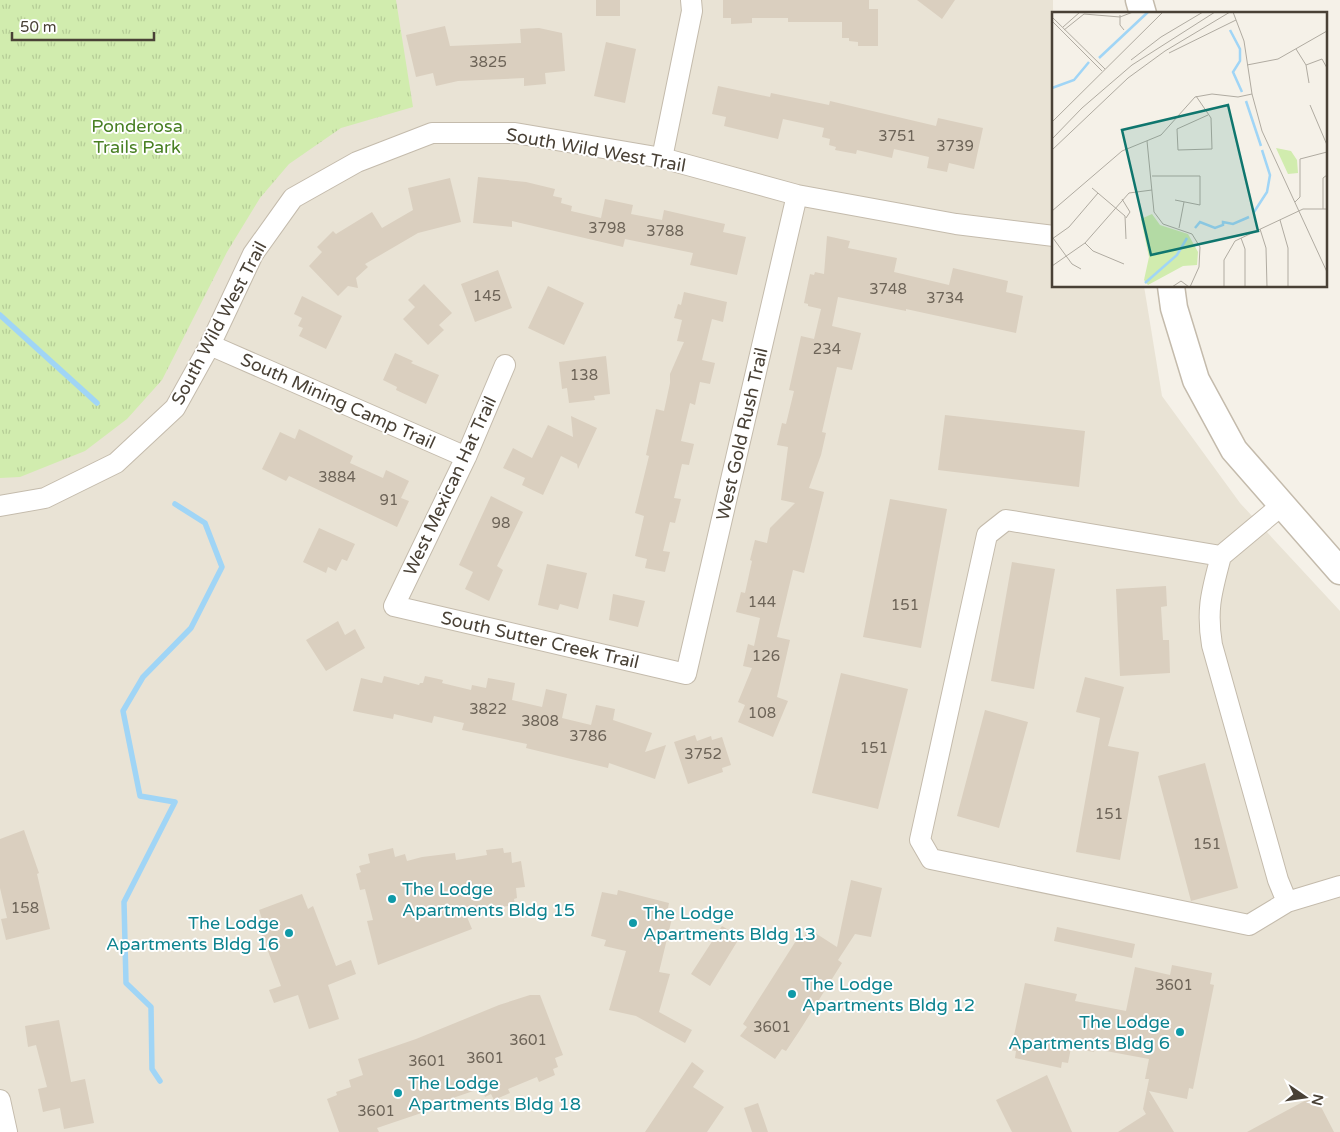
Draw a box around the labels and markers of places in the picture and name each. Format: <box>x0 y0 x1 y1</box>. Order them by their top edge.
place label: The Lodge Apartments Bldg 15 <box>402 878 575 921</box>
marker: The Lodge Apartments Bldg 15 <box>386 893 398 905</box>
place label: The Lodge Apartments Bldg 13 <box>643 902 816 945</box>
place label: The Lodge Apartments Bldg 16 <box>106 912 279 955</box>
marker: The Lodge Apartments Bldg 13 <box>627 917 639 929</box>
marker: The Lodge Apartments Bldg 16 <box>283 927 295 939</box>
place label: The Lodge Apartments Bldg 12 <box>802 973 975 1016</box>
marker: The Lodge Apartments Bldg 12 <box>786 988 798 1000</box>
place label: The Lodge Apartments Bldg 6 <box>1008 1011 1170 1054</box>
marker: The Lodge Apartments Bldg 6 <box>1174 1026 1186 1038</box>
place label: The Lodge Apartments Bldg 18 <box>408 1072 581 1115</box>
marker: The Lodge Apartments Bldg 18 <box>392 1087 404 1099</box>

